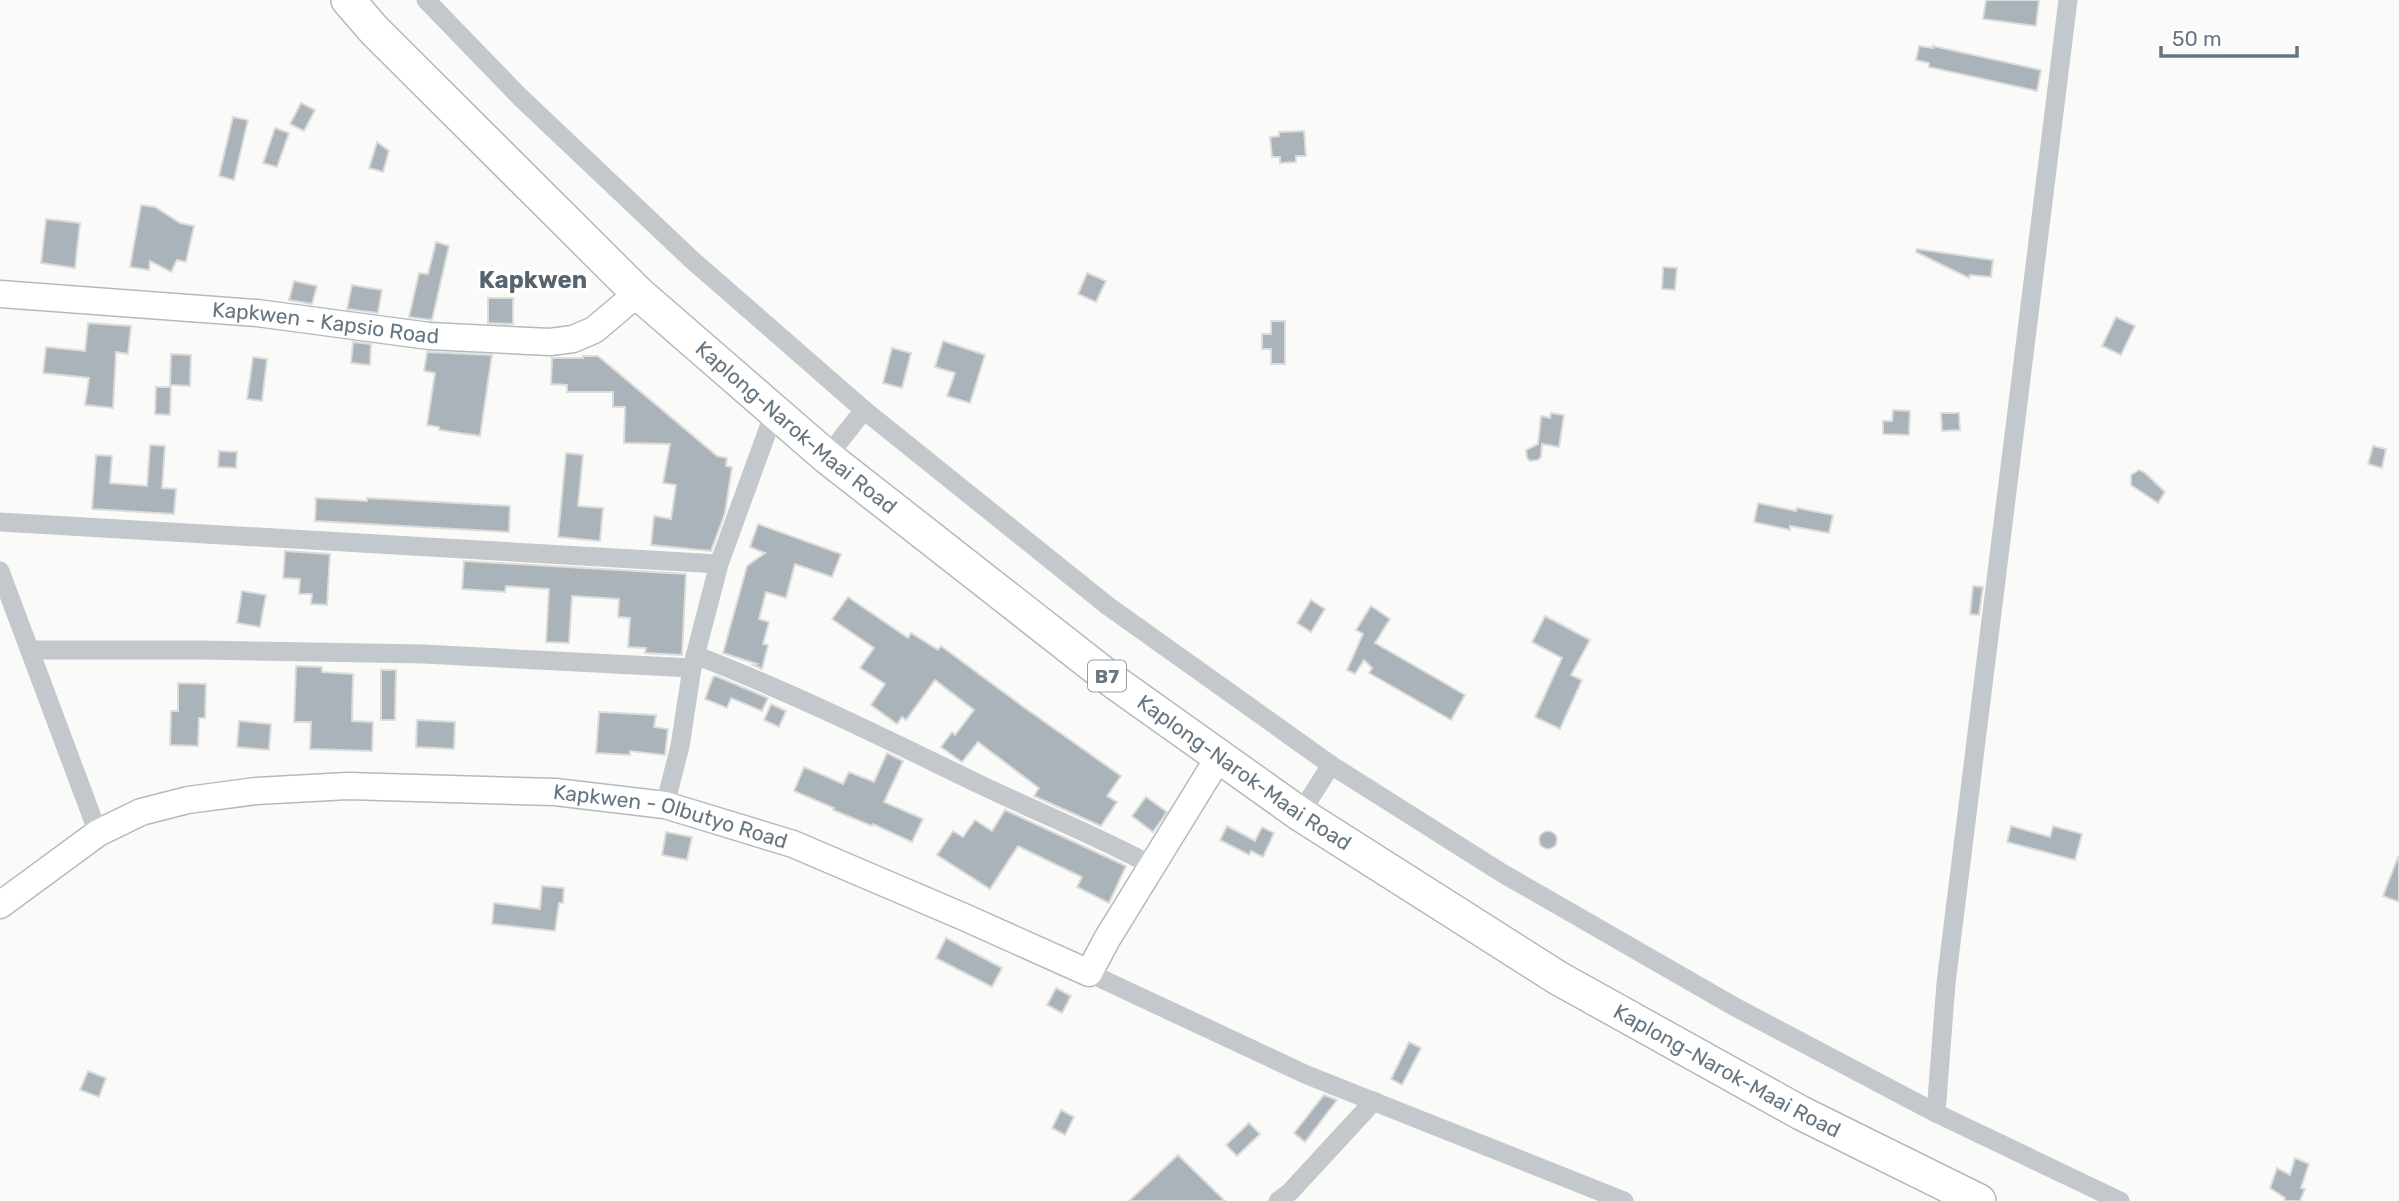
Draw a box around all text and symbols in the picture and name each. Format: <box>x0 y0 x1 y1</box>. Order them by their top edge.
scale bar <box>2161 14 2298 58</box>
text: 50 m <box>2172 26 2222 51</box>
district label: Kapkwen <box>479 266 587 294</box>
street label: Kapkwen - Kapsio Road <box>211 297 440 348</box>
street label: Kaplong-Narok-Maai Road <box>691 336 902 519</box>
road number: B7 <box>1088 660 1126 692</box>
street label: Kaplong-Narok-Maai Road <box>1133 689 1356 855</box>
street label: Kapkwen - Olbutyo Road <box>552 779 791 854</box>
street label: Kaplong-Narok-Maai Road <box>1609 998 1845 1143</box>

